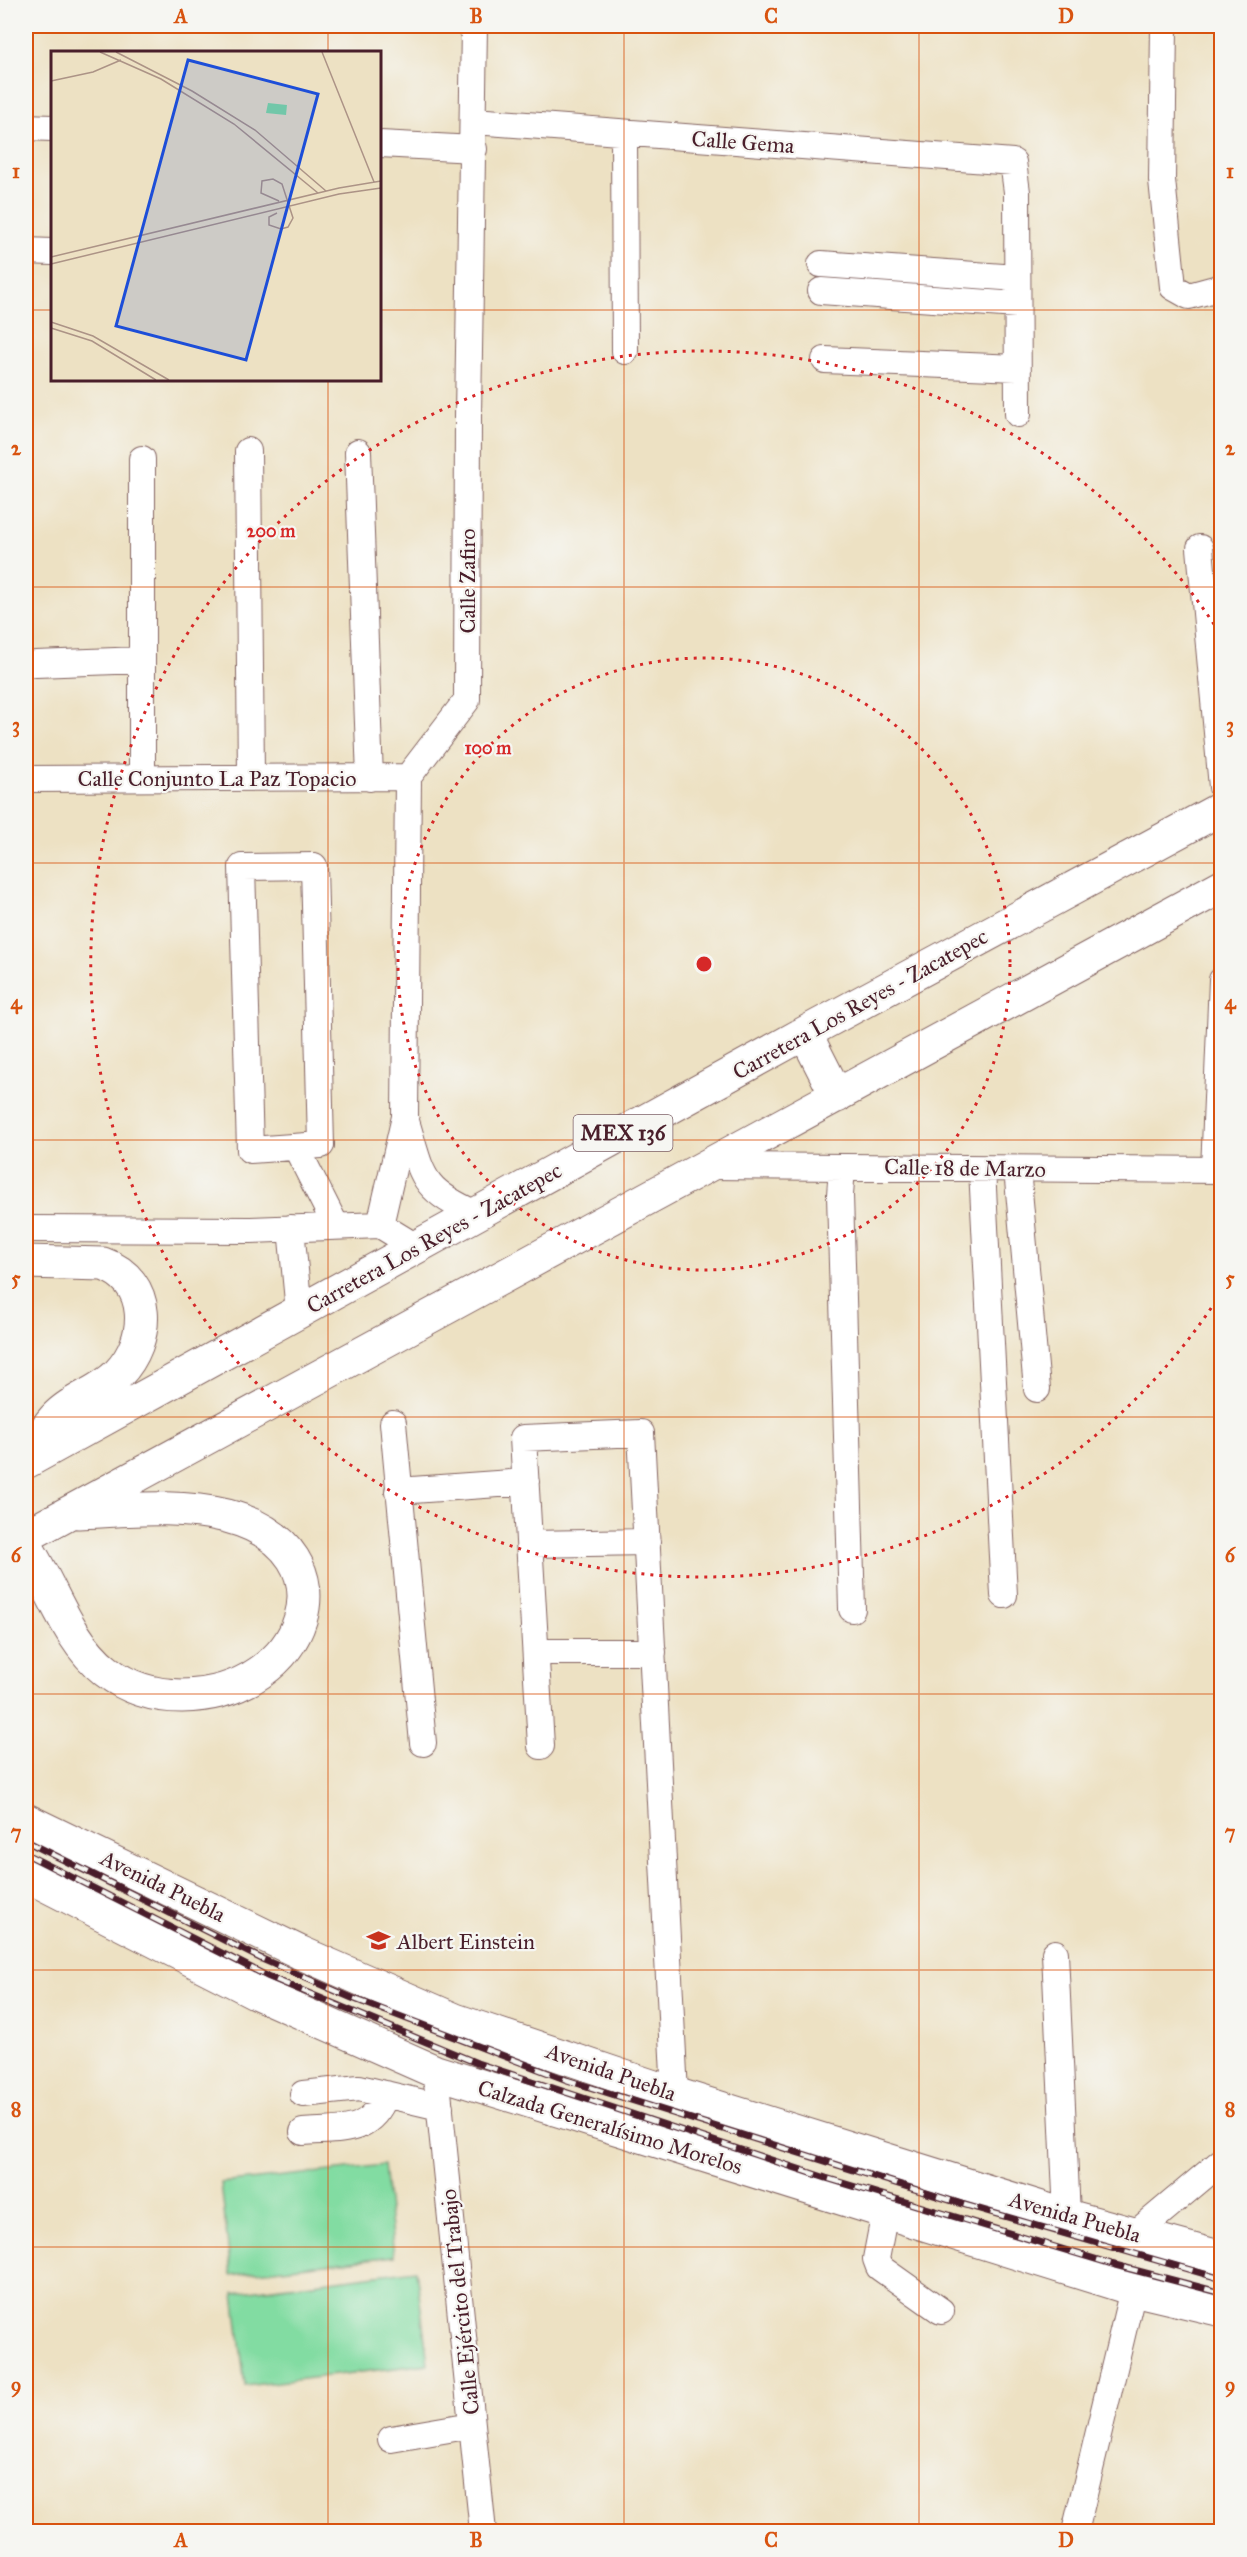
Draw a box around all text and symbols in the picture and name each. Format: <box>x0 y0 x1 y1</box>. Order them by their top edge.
text: A <box>172 4 188 28</box>
text: B <box>469 4 483 28</box>
text: C <box>764 4 778 28</box>
text: D <box>1058 4 1074 28</box>
inset map <box>51 51 381 381</box>
street label: Calle Gema <box>691 125 796 159</box>
text: 1 <box>12 159 20 183</box>
text: 1 <box>1226 159 1234 183</box>
text: 2 <box>11 436 22 460</box>
text: 2 <box>1225 436 1236 460</box>
text: 200 m <box>247 520 296 542</box>
street label: Calle Zafiro <box>454 528 481 634</box>
text: 3 <box>12 713 20 738</box>
text: 3 <box>1226 713 1234 738</box>
text: 100 m <box>465 737 512 759</box>
street label: Calle Conjunto La Paz Topacio <box>78 765 356 792</box>
street label: Carretera Los Reyes - Zacatepec <box>728 923 992 1085</box>
centre of rings <box>694 954 714 974</box>
text: 4 <box>10 990 22 1015</box>
text: 4 <box>1224 990 1236 1015</box>
road number: MEX 136 <box>574 1115 672 1151</box>
street label: Calle 18 de Marzo <box>884 1153 1046 1183</box>
street label: Carretera Los Reyes - Zacatepec <box>302 1157 566 1319</box>
text: 5 <box>11 1266 21 1290</box>
text: 5 <box>1225 1266 1235 1290</box>
text: 6 <box>11 1543 23 1567</box>
text: 6 <box>1225 1543 1237 1567</box>
text: 7 <box>11 1820 22 1844</box>
text: 7 <box>1225 1820 1236 1844</box>
street label: Avenida Puebla <box>95 1844 230 1928</box>
school or university icon: Albert Einstein <box>366 1928 392 1954</box>
place label: Albert Einstein <box>396 1928 535 1955</box>
street label: Avenida Puebla <box>542 2037 680 2107</box>
street label: Calzada Generalísimo Morelos <box>475 2074 745 2180</box>
text: 8 <box>11 2097 21 2121</box>
text: 8 <box>1225 2097 1235 2121</box>
street label: Avenida Puebla <box>1005 2185 1145 2249</box>
street label: Calle Ejército del Trabajo <box>435 2188 485 2416</box>
text: 9 <box>11 2373 21 2398</box>
text: 9 <box>1225 2373 1235 2398</box>
text: A <box>172 2528 188 2552</box>
text: B <box>469 2528 483 2552</box>
text: C <box>764 2528 778 2552</box>
text: D <box>1058 2528 1074 2552</box>

